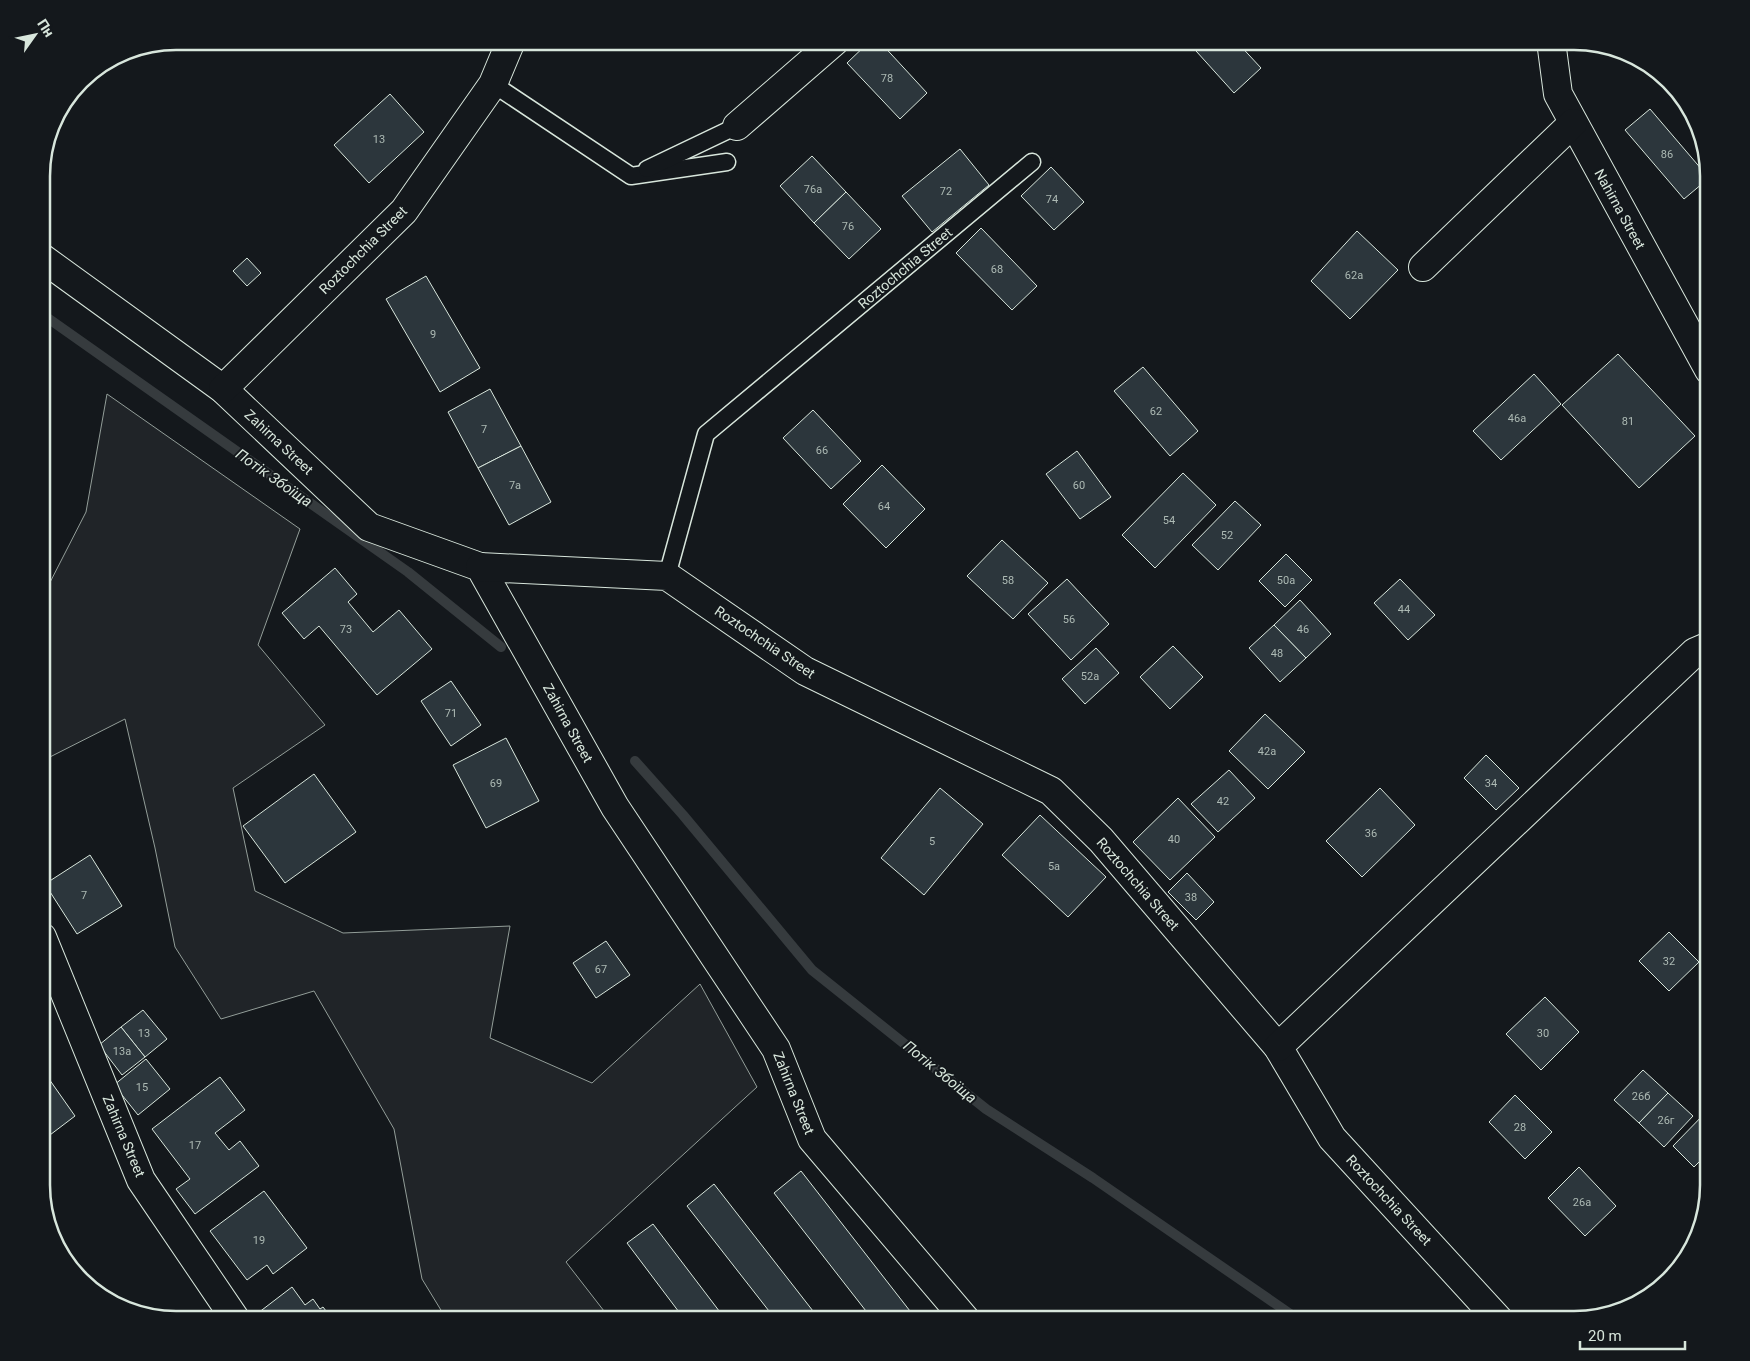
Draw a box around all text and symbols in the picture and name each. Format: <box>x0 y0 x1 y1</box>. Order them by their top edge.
north arrow <box>10 10 60 60</box>
text: Пн <box>34 16 58 40</box>
house number: 78 <box>881 72 893 85</box>
house number: 13 <box>373 133 385 146</box>
house number: 86 <box>1661 148 1673 161</box>
street label: Nahirna Street <box>1591 166 1649 252</box>
house number: 76а <box>804 183 822 196</box>
house number: 72 <box>940 185 952 198</box>
house number: 74 <box>1046 193 1058 206</box>
street label: Roztochchia Street <box>316 203 410 297</box>
house number: 76 <box>842 220 854 233</box>
street label: Roztochchia Street <box>855 224 955 312</box>
house number: 68 <box>991 263 1003 276</box>
house number: 62а <box>1345 269 1363 282</box>
house number: 9 <box>430 328 436 341</box>
house number: 62 <box>1150 405 1162 418</box>
street label: Zahirna Street <box>242 406 317 478</box>
house number: 46а <box>1508 412 1526 425</box>
house number: 81 <box>1622 415 1634 428</box>
house number: 7 <box>481 423 487 436</box>
house number: 66 <box>816 444 828 457</box>
water label: Потік Збоїща <box>232 445 316 511</box>
house number: 7а <box>509 479 521 492</box>
house number: 60 <box>1073 479 1085 492</box>
house number: 64 <box>878 500 890 513</box>
house number: 54 <box>1163 514 1175 527</box>
house number: 52 <box>1221 529 1233 542</box>
house number: 58 <box>1002 574 1014 587</box>
house number: 50а <box>1277 574 1295 587</box>
street label: Roztochchia Street <box>712 603 818 682</box>
house number: 44 <box>1398 603 1410 616</box>
house number: 56 <box>1063 613 1075 626</box>
house number: 73 <box>340 623 352 636</box>
house number: 46 <box>1297 623 1309 636</box>
house number: 48 <box>1271 647 1283 660</box>
house number: 52а <box>1081 670 1099 683</box>
street label: Zahirna Street <box>540 681 596 766</box>
house number: 71 <box>445 707 457 720</box>
house number: 42а <box>1258 745 1276 758</box>
house number: 69 <box>490 777 502 790</box>
house number: 34 <box>1485 777 1497 790</box>
house number: 42 <box>1217 795 1229 808</box>
house number: 36 <box>1365 827 1377 840</box>
house number: 40 <box>1168 833 1180 846</box>
street label: Roztochchia Street <box>1093 834 1183 934</box>
house number: 5 <box>929 835 935 848</box>
house number: 5а <box>1048 860 1060 873</box>
house number: 7 <box>81 889 87 902</box>
house number: 38 <box>1185 891 1197 904</box>
house number: 32 <box>1663 955 1675 968</box>
house number: 67 <box>595 963 607 976</box>
house number: 13 <box>138 1027 150 1040</box>
house number: 30 <box>1537 1027 1549 1040</box>
water label: Потік Збоїща <box>900 1037 980 1107</box>
house number: 13а <box>113 1045 131 1058</box>
street label: Zahirna Street <box>770 1049 818 1137</box>
house number: 15 <box>136 1081 148 1094</box>
house number: 26б <box>1632 1090 1650 1103</box>
street label: Zahirna Street <box>100 1093 149 1180</box>
house number: 26г <box>1658 1114 1675 1127</box>
house number: 28 <box>1514 1121 1526 1134</box>
house number: 17 <box>189 1139 201 1152</box>
street label: Roztochchia Street <box>1343 1152 1435 1249</box>
house number: 26а <box>1573 1196 1591 1209</box>
house number: 19 <box>253 1234 265 1247</box>
scale bar <box>1580 1318 1685 1350</box>
text: 20 m <box>1588 1327 1622 1345</box>

